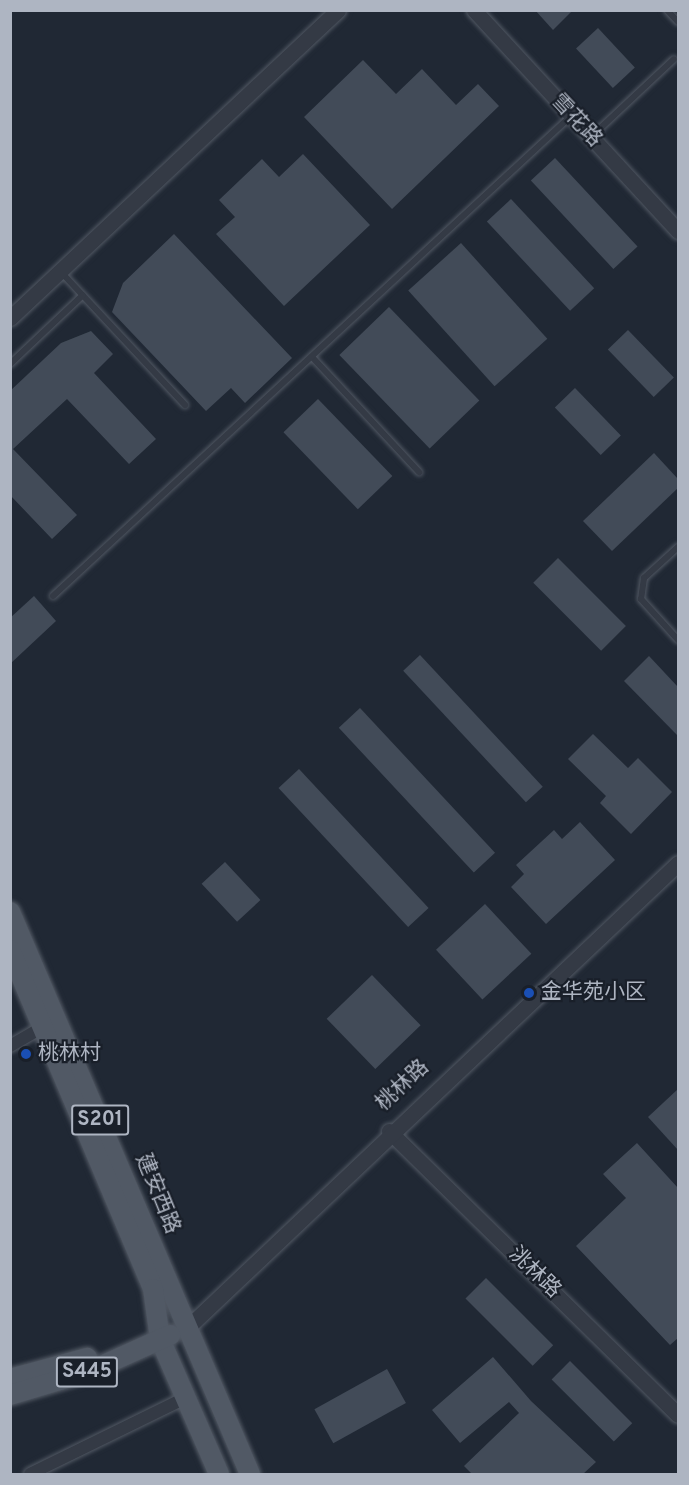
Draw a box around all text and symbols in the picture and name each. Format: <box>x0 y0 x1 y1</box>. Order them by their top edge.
street label: 雪花路 <box>545 89 607 153</box>
place label: 金华苑小区 <box>541 980 646 1006</box>
marker: 金华苑小区 <box>522 986 536 1000</box>
place label: 桃林村 <box>38 1041 101 1067</box>
marker: 桃林村 <box>19 1047 33 1061</box>
street label: 桃林路 <box>371 1055 435 1117</box>
road number: S201 <box>70 1103 130 1137</box>
street label: 建安西路 <box>130 1150 184 1238</box>
street label: 洮林路 <box>503 1242 565 1304</box>
road number: S445 <box>56 1355 118 1389</box>

